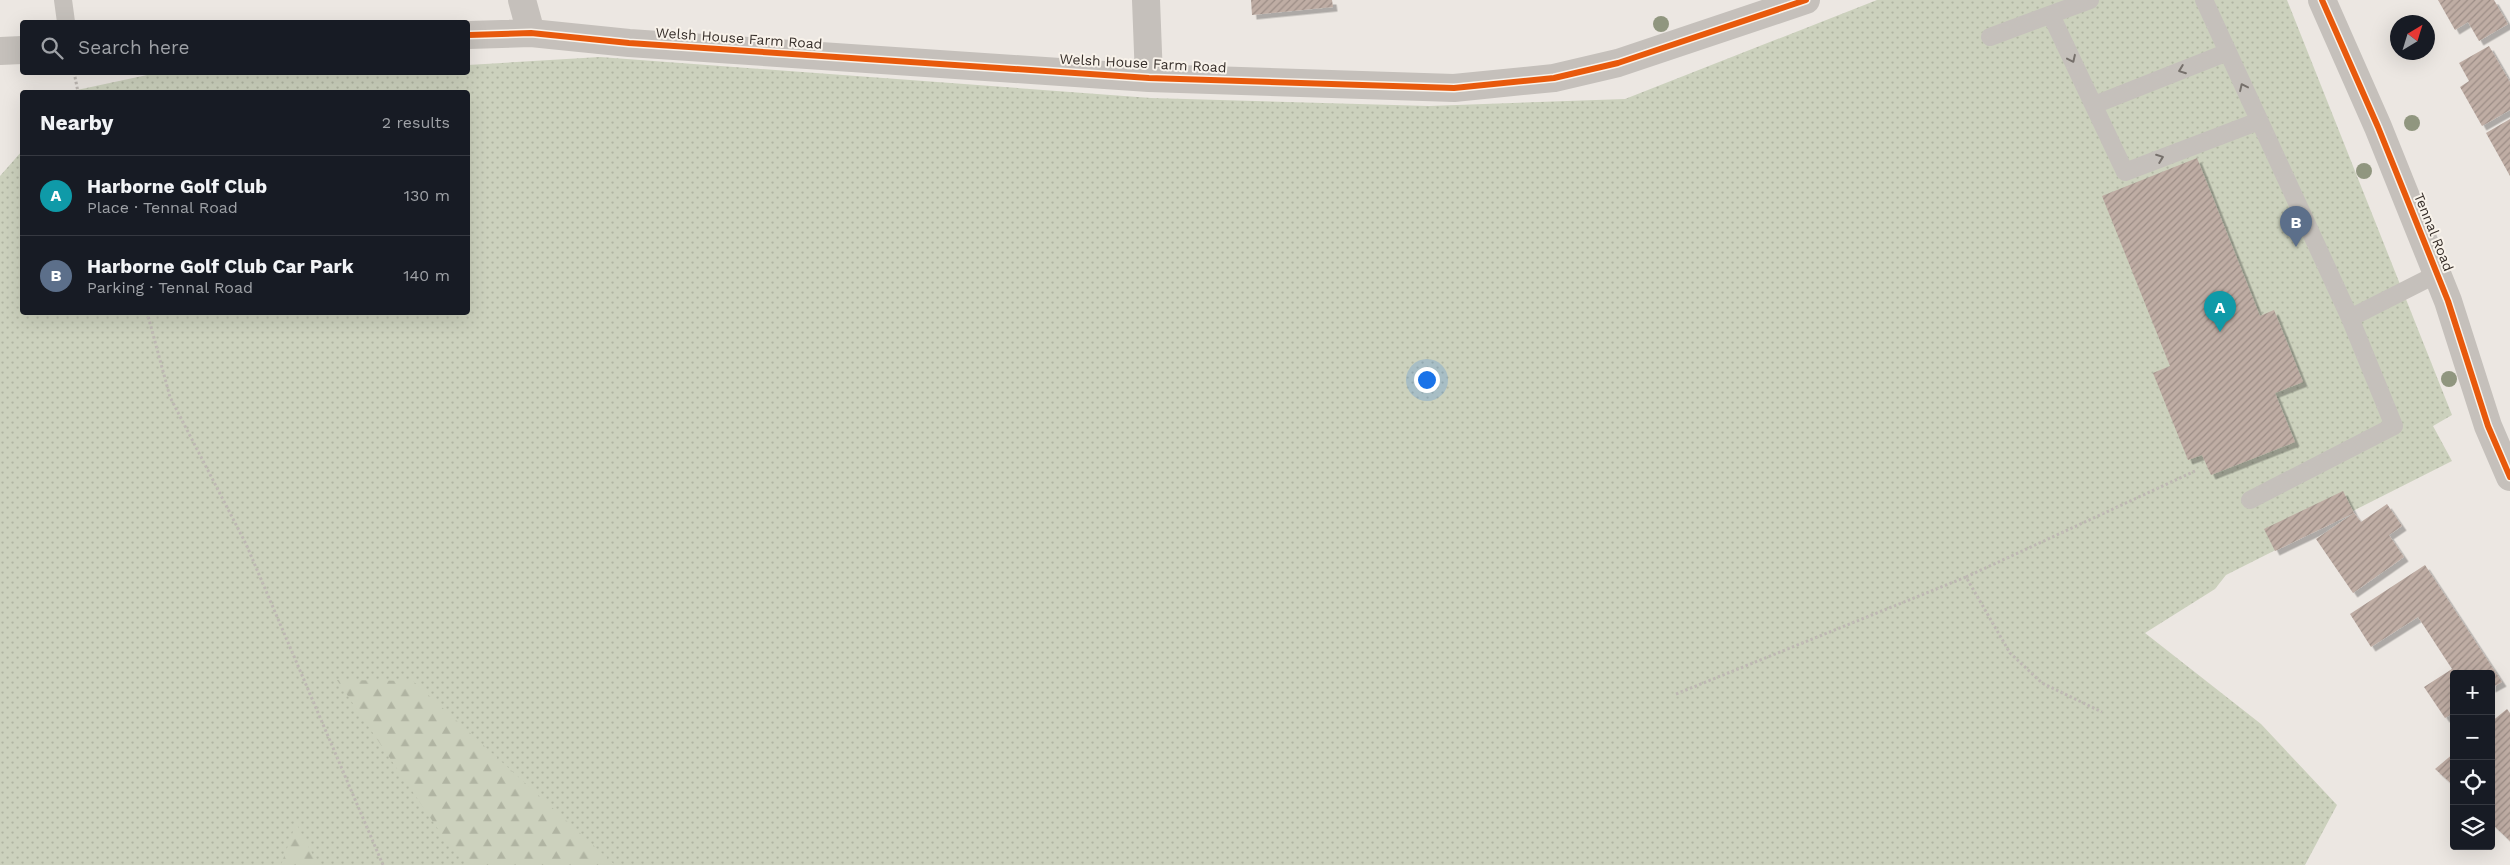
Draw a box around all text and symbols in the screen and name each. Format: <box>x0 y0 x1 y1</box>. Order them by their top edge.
north arrow <box>2390 15 2435 60</box>
search box <box>20 20 470 75</box>
street label: Welsh House Farm Road <box>655 24 823 52</box>
icon: search <box>38 34 66 62</box>
text: Search here <box>78 36 189 59</box>
street label: Welsh House Farm Road <box>1059 51 1227 75</box>
one-way arrow <box>2066 54 2077 63</box>
one-way arrow <box>2178 64 2187 74</box>
one-way arrow <box>2239 83 2250 92</box>
text: Nearby <box>40 110 113 135</box>
text: 2 results <box>382 113 450 132</box>
one-way arrow <box>2155 154 2164 165</box>
text: Harborne Golf Club <box>87 175 267 198</box>
text: A <box>51 186 61 205</box>
text: 130 m <box>404 186 450 205</box>
street label: Tennal Road <box>2411 191 2457 273</box>
text: Place · Tennal Road <box>87 198 238 217</box>
pin: B <box>2280 206 2312 247</box>
text: Harborne Golf Club Car Park <box>87 255 353 278</box>
text: B <box>51 266 61 285</box>
text: 140 m <box>403 266 450 285</box>
text: Parking · Tennal Road <box>87 278 253 297</box>
pin: A <box>2204 291 2236 332</box>
your location <box>1414 367 1440 393</box>
map controls <box>2450 670 2495 850</box>
button: + <box>2450 670 2495 715</box>
button: − <box>2450 715 2495 760</box>
button: locate <box>2450 760 2495 805</box>
button: layers <box>2450 805 2495 850</box>

